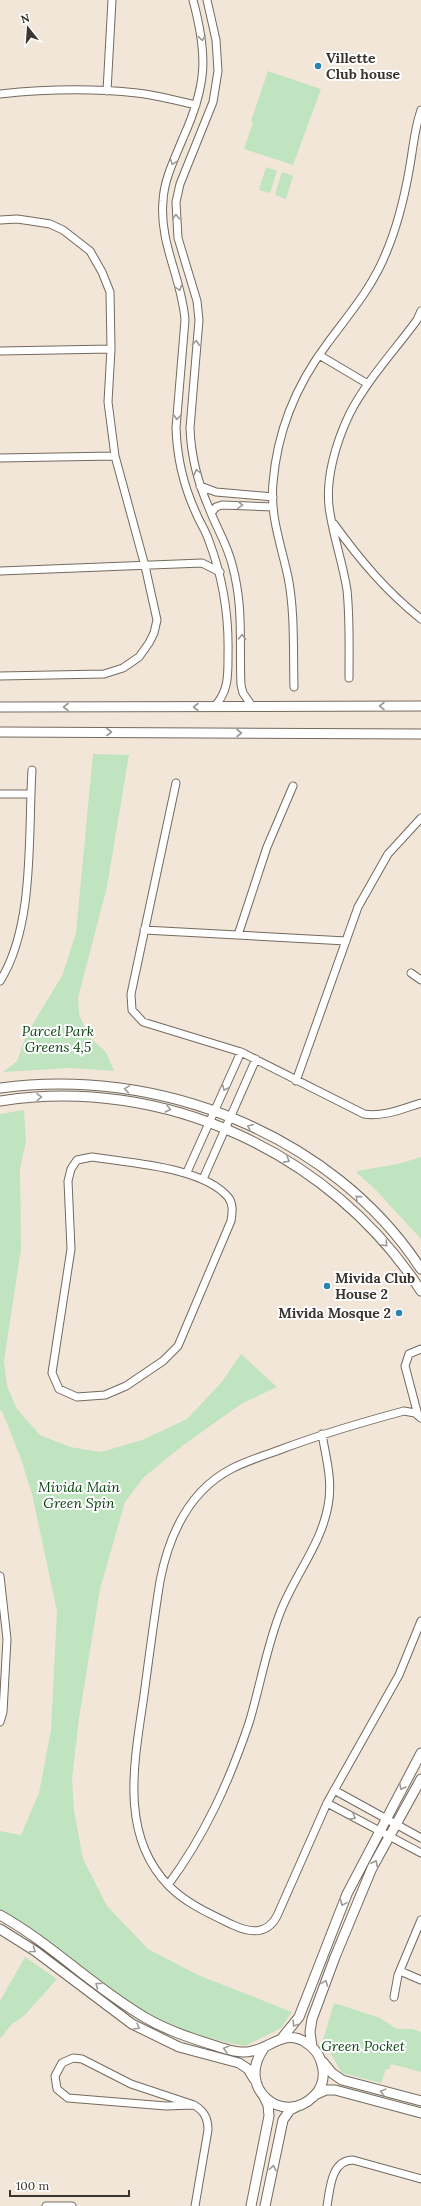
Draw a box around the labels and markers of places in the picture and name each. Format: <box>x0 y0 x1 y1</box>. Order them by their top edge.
place label: Villette Club house <box>326 49 400 83</box>
marker: Villette Club house <box>313 61 323 71</box>
place label: Mivida Club House 2 <box>335 1269 415 1303</box>
marker: Mivida Club House 2 <box>322 1281 332 1291</box>
place label: Mivida Mosque 2 <box>278 1304 391 1322</box>
marker: Mivida Mosque 2 <box>394 1308 404 1318</box>

